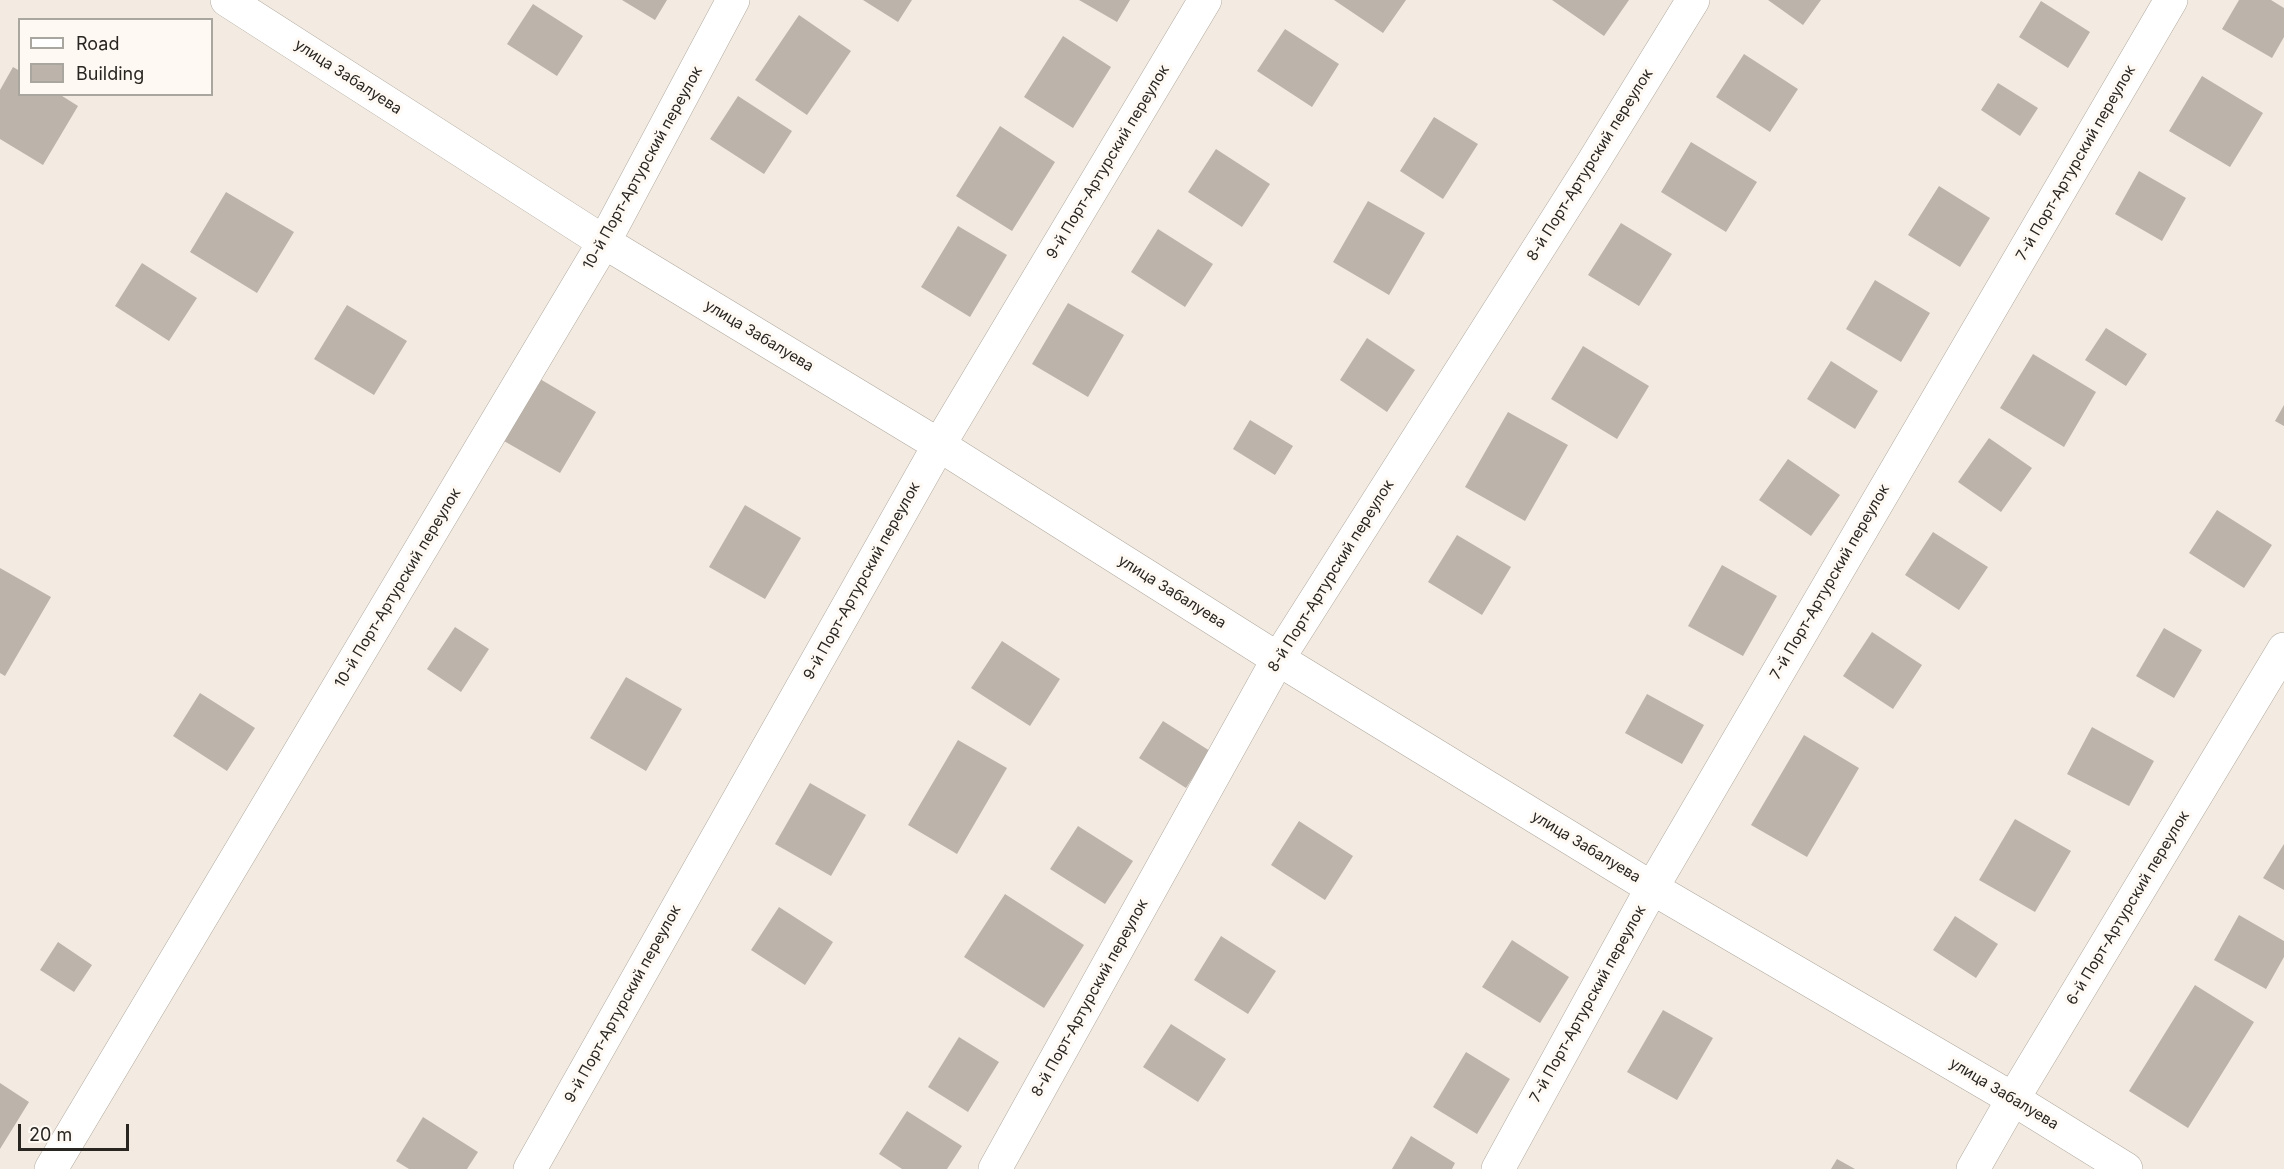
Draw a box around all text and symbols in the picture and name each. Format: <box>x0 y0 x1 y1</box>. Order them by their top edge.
legend <box>18 18 213 96</box>
text: Road <box>76 33 119 54</box>
street label: улица Забалуева <box>291 36 405 118</box>
street label: 9-й Порт-Артурский переулок <box>1043 62 1173 262</box>
street label: 7-й Порт-Артурский переулок <box>2013 62 2139 264</box>
text: Building <box>76 63 144 84</box>
street label: 10-й Порт-Артурский переулок <box>580 63 706 273</box>
street label: 8-й Порт-Артурский переулок <box>1523 66 1657 264</box>
street label: улица Забалуева <box>701 296 817 376</box>
street label: 8-й Порт-Артурский переулок <box>1264 477 1398 675</box>
street label: 9-й Порт-Артурский переулок <box>800 479 924 683</box>
street label: 7-й Порт-Артурский переулок <box>1767 481 1893 683</box>
street label: 10-й Порт-Артурский переулок <box>331 485 465 691</box>
street label: улица Забалуева <box>1115 552 1229 632</box>
street label: улица Забалуева <box>1528 807 1644 887</box>
street label: 6-й Порт-Артурский переулок <box>2063 808 2193 1008</box>
street label: 8-й Порт-Артурский переулок <box>1028 896 1152 1100</box>
street label: 9-й Порт-Артурский переулок <box>561 902 685 1106</box>
street label: 7-й Порт-Артурский переулок <box>1526 902 1650 1106</box>
street label: улица Забалуева <box>1946 1054 2062 1134</box>
scale bar <box>21 1112 132 1150</box>
text: 20 m <box>29 1124 72 1145</box>

